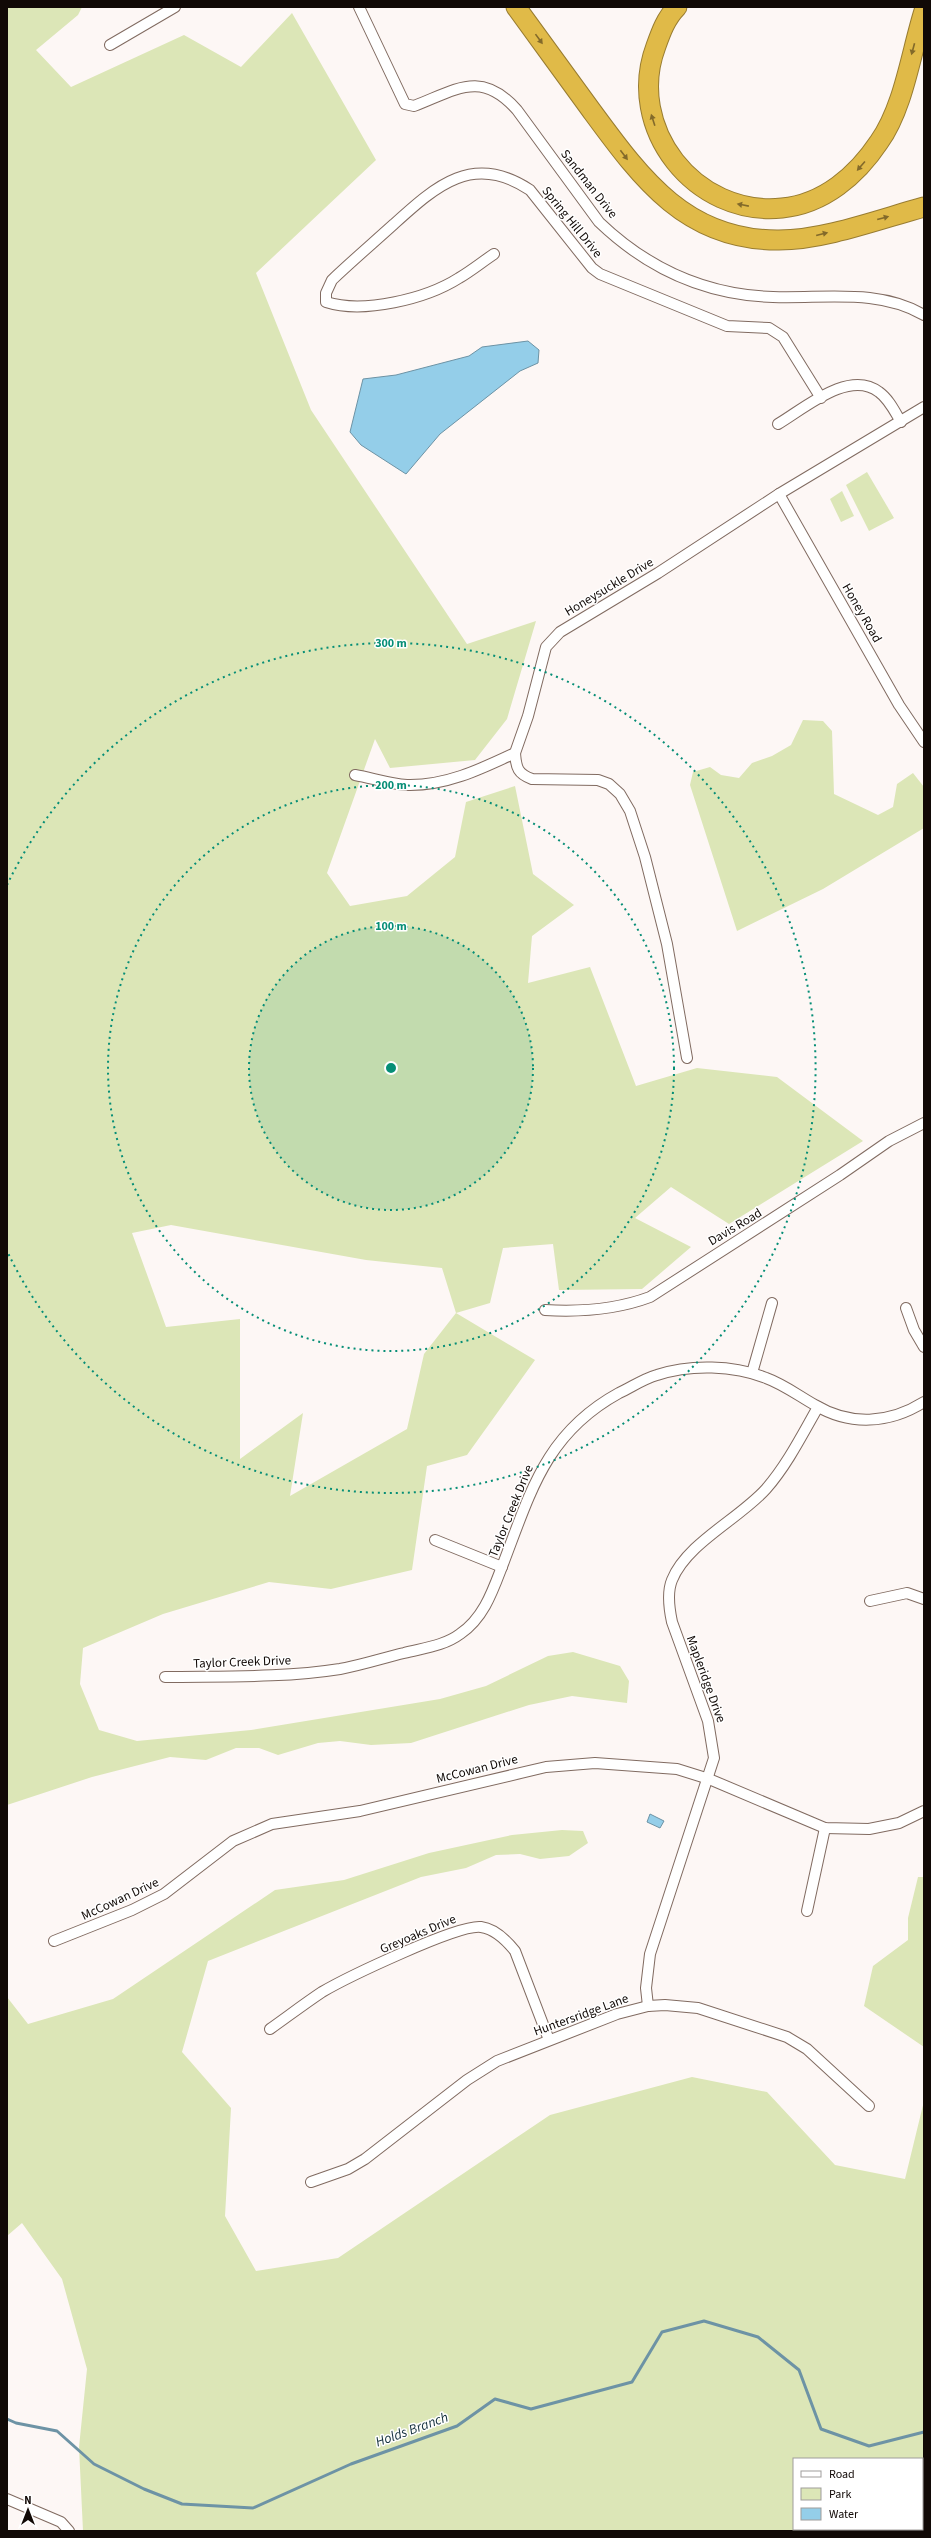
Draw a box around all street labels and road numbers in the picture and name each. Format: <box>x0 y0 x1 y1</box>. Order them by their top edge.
street label: Sandman Drive <box>556 146 622 222</box>
street label: Spring Hill Drive <box>538 182 606 262</box>
street label: Honeysuckle Drive <box>561 553 657 621</box>
street label: Honey Road <box>838 580 886 646</box>
street label: Davis Road <box>705 1204 765 1250</box>
street label: Taylor Creek Drive <box>484 1462 538 1560</box>
street label: Mapleridge Drive <box>682 1633 730 1725</box>
street label: Taylor Creek Drive <box>193 1651 291 1673</box>
street label: McCowan Drive <box>434 1750 520 1788</box>
street label: McCowan Drive <box>78 1873 162 1925</box>
street label: Greyoaks Drive <box>377 1910 459 1958</box>
street label: Huntersridge Lane <box>531 1989 631 2041</box>

